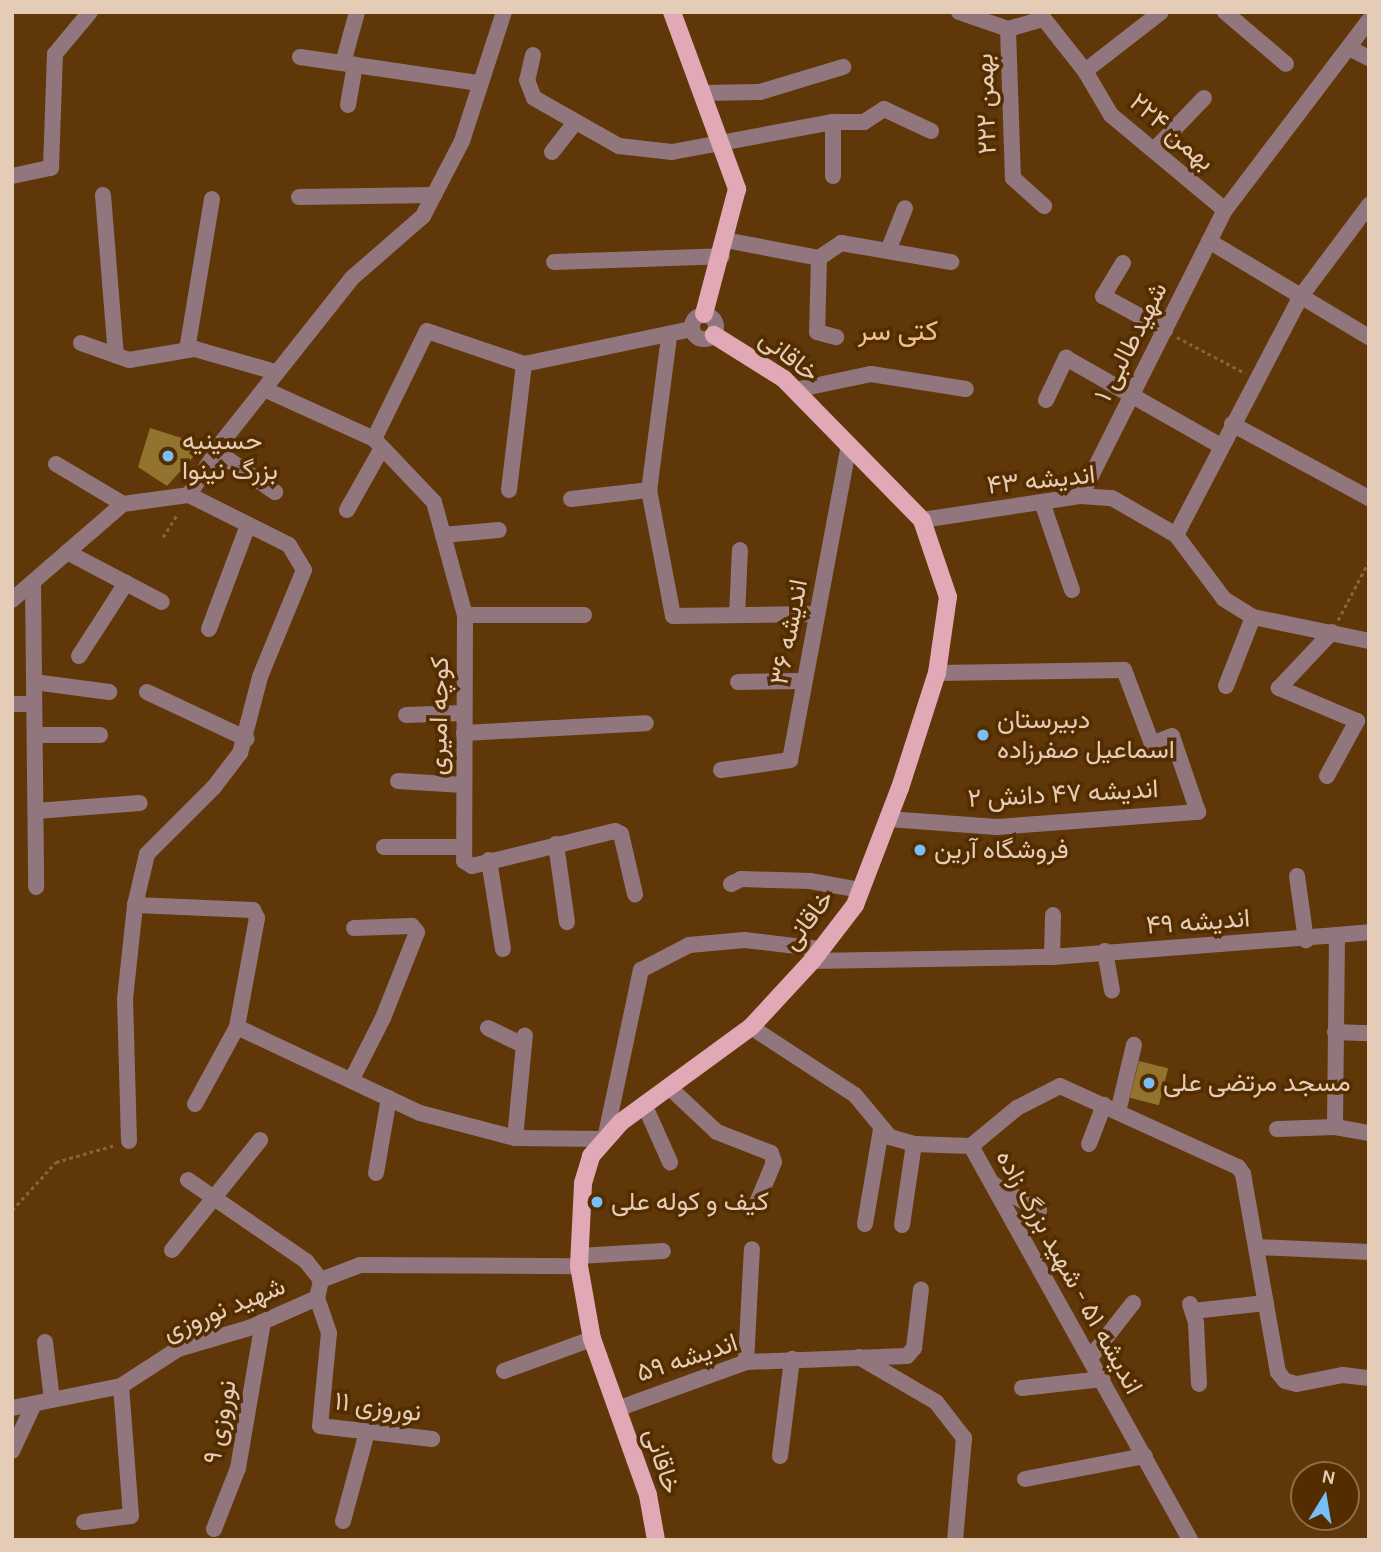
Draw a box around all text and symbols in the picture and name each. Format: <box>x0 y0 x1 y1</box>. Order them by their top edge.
street label: ۲۲بهمن ۲ <box>969 53 1003 155</box>
street label: ۲۲بهمن ۴ <box>1123 87 1221 177</box>
street label: شهیدطالبی ۱ <box>1088 277 1174 407</box>
district label: کتی سر <box>858 314 938 348</box>
street label: خاقانی <box>753 323 825 389</box>
place label: حسینیه بزرگ نینوا <box>182 425 278 486</box>
marker: حسینیه بزرگ نینوا <box>160 448 176 464</box>
street label: اندیشه ۴۳ <box>985 459 1097 501</box>
street label: اندیشه ۳۶ <box>764 577 814 687</box>
street label: کوچه امیری <box>422 656 456 776</box>
place label: دبیرستان اسماعیل صفرزاده <box>997 704 1175 766</box>
marker: دبیرستان اسماعیل صفرزاده <box>975 727 991 743</box>
street label: اندیشه ۴۷ دانش ۲ <box>967 773 1159 815</box>
place label: فروشگاه آرین <box>934 834 1069 866</box>
marker: فروشگاه آرین <box>912 842 928 858</box>
street label: خاقانی <box>775 884 841 956</box>
street label: اندیشه ۴۹ <box>1145 903 1251 941</box>
place label: مسجد مرتضی علی <box>1163 1067 1351 1099</box>
marker: مسجد مرتضی علی <box>1141 1075 1157 1091</box>
street label: اندیشه ۵۱ - شهید بزرگ زاده <box>989 1144 1149 1400</box>
place label: کیف و کوله علی <box>611 1186 769 1218</box>
marker: کیف و کوله علی <box>589 1194 605 1210</box>
street label: شهید نوروزی <box>158 1270 290 1348</box>
street label: اندیشه ۵۹ <box>632 1327 742 1389</box>
street label: نوروزی ۹ <box>197 1377 243 1467</box>
street label: نوروزی ۱۱ <box>333 1385 423 1429</box>
street label: خاقانی <box>637 1424 687 1498</box>
north arrow <box>1290 1461 1360 1531</box>
text: N <box>1320 1465 1337 1489</box>

